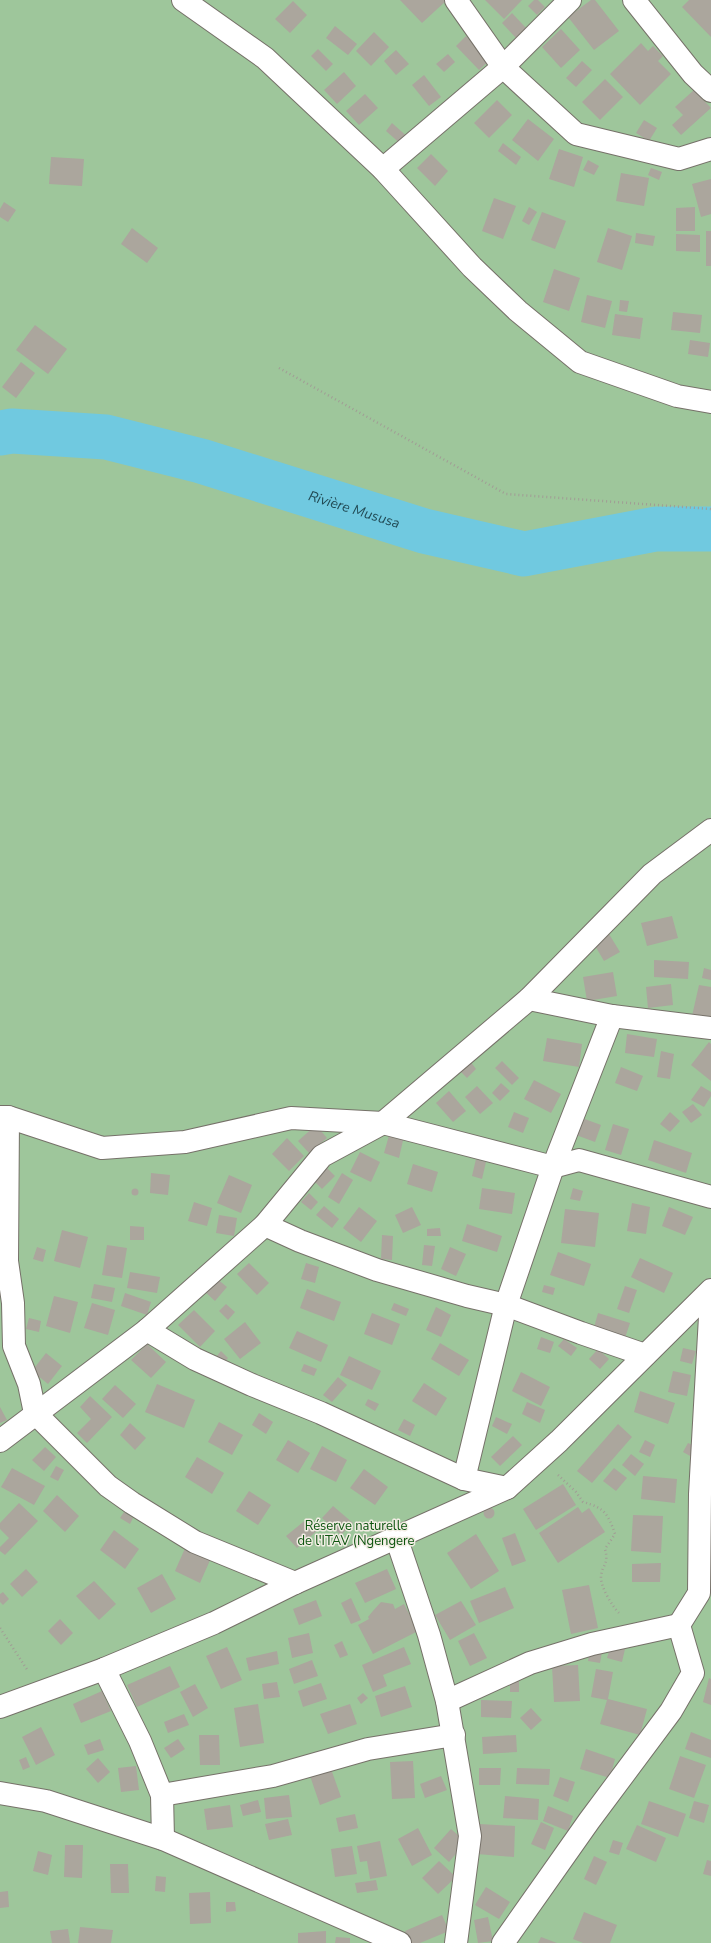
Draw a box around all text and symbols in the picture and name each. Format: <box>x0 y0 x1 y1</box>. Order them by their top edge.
water label: Rivière Mususa <box>306 486 402 533</box>
park label: Réserve naturelle de l'ITAV (Ngengere <box>298 1517 415 1550</box>

